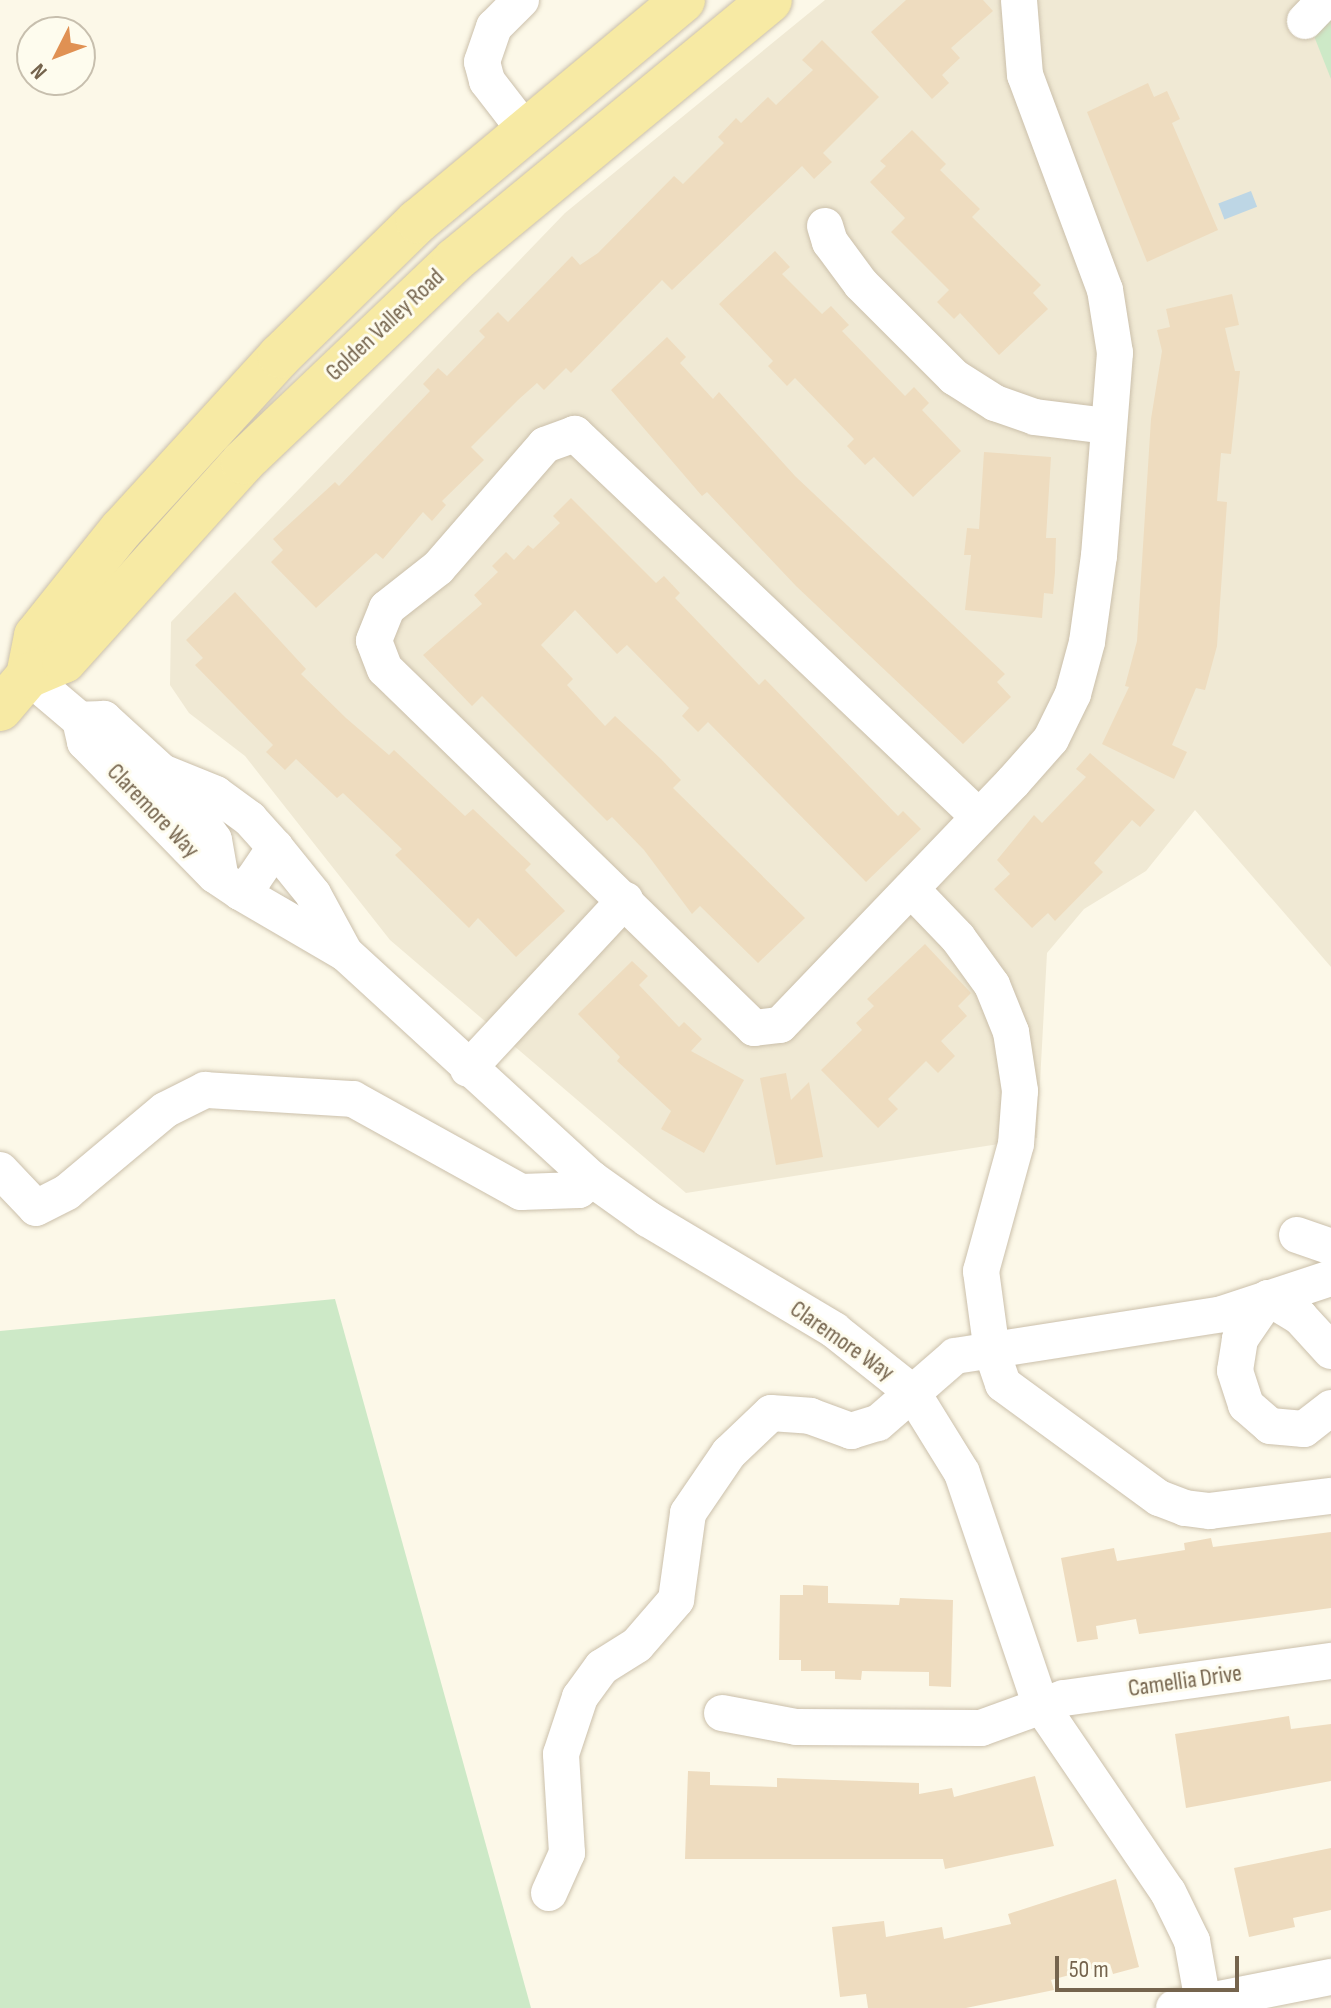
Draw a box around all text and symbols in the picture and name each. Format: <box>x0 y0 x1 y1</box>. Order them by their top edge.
north arrow <box>16 16 96 96</box>
text: N <box>25 58 53 84</box>
street label: Golden Valley Road <box>320 263 450 387</box>
street label: Claremore Way <box>101 758 205 864</box>
street label: Claremore Way <box>785 1295 899 1387</box>
street label: Camellia Drive <box>1126 1659 1244 1703</box>
scale bar <box>1059 1940 1243 1990</box>
text: 50 m <box>1069 1955 1109 1984</box>

